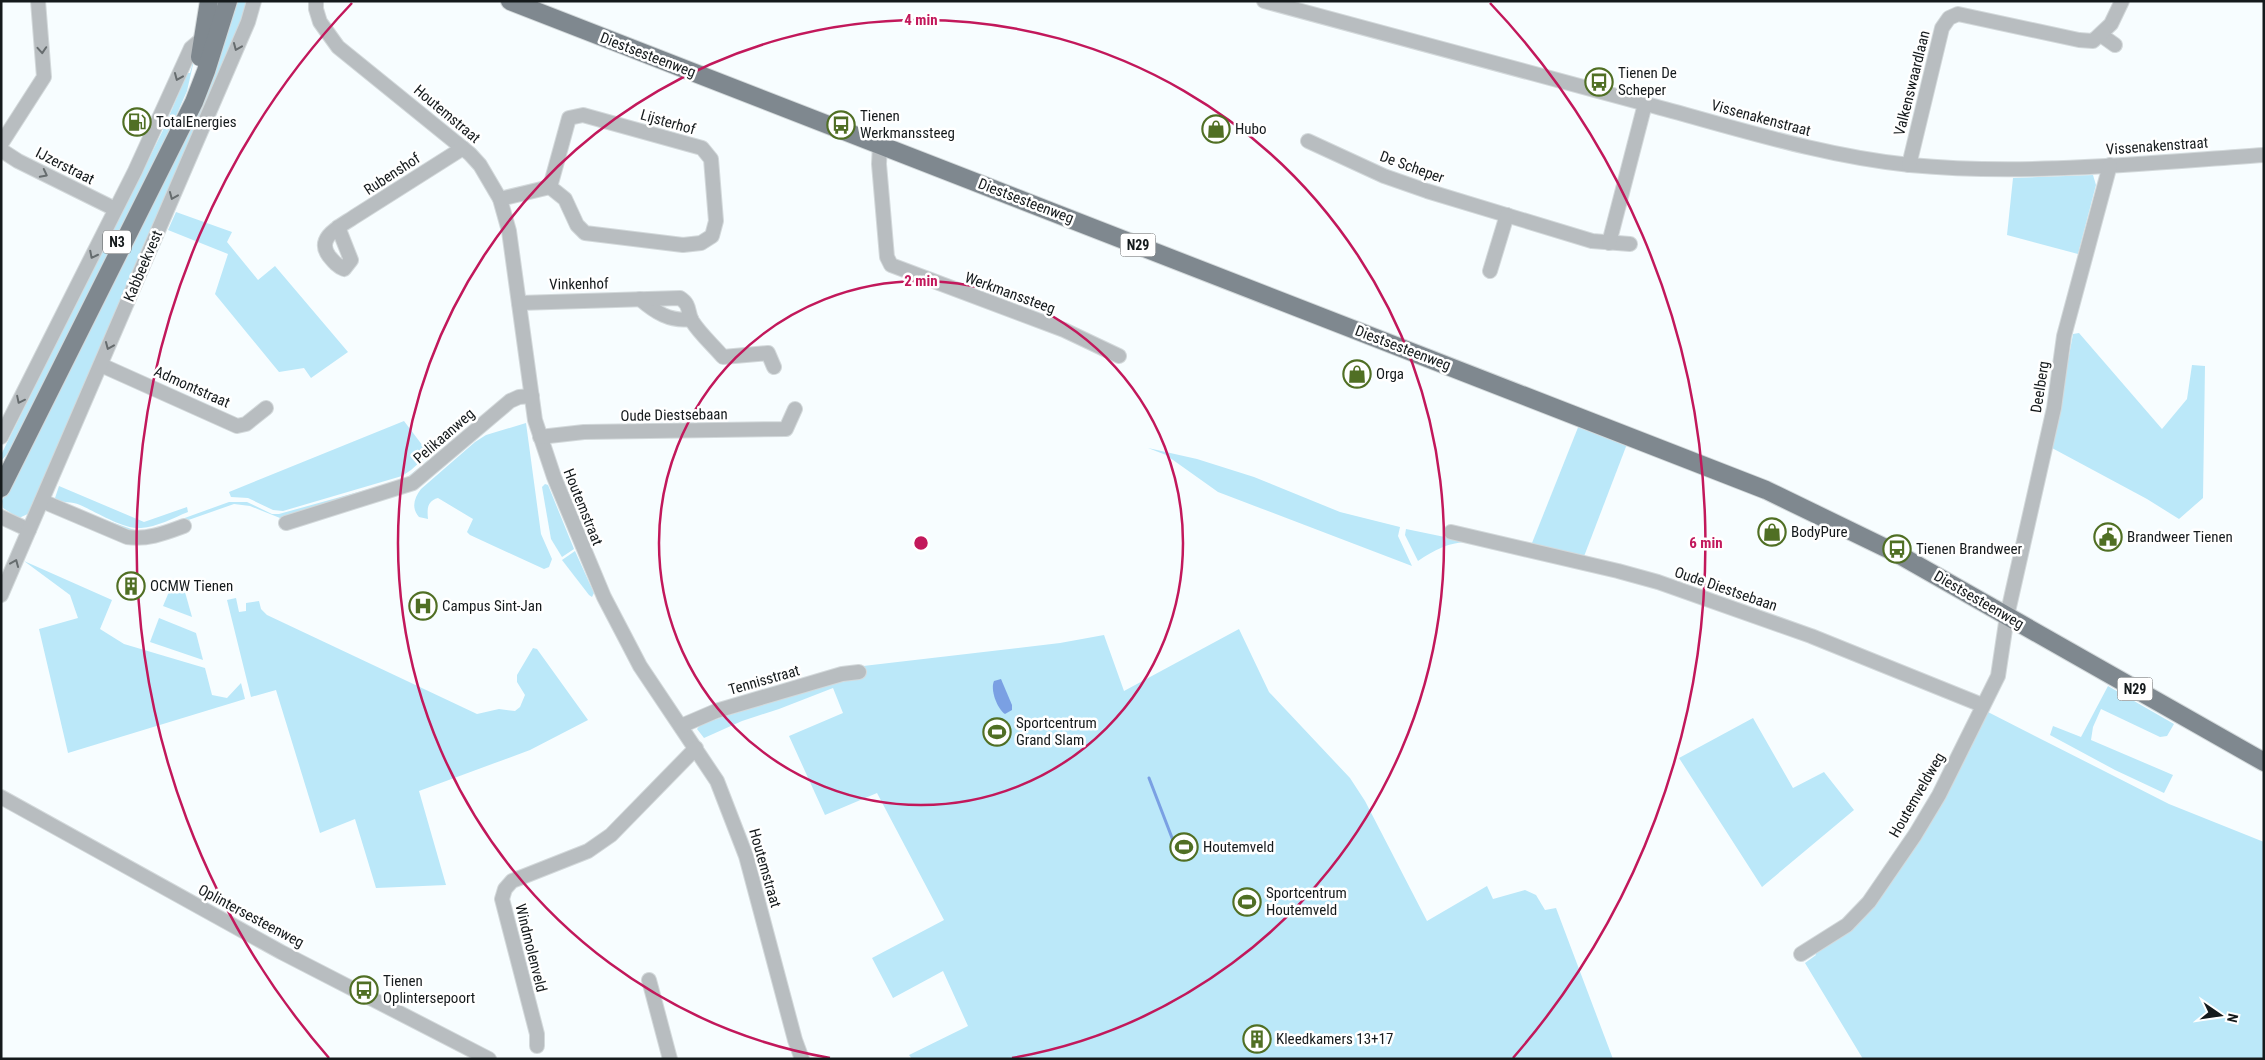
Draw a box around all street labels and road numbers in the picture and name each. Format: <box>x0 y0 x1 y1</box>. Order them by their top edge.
street label: Diestsesteenweg <box>598 29 698 81</box>
street label: Valkenswaardlaan <box>1890 29 1934 137</box>
street label: Houtemstraat <box>410 81 484 147</box>
street label: Vissenakenstraat <box>1709 96 1813 140</box>
street label: Lijsterhof <box>638 106 698 138</box>
street label: Vissenakenstraat <box>2105 133 2209 159</box>
street label: IJzerstraat <box>33 144 97 188</box>
street label: De Scheper <box>1377 147 1447 187</box>
street label: Rubenshof <box>361 149 424 199</box>
street label: Diestsesteenweg <box>976 175 1076 227</box>
street label: Kabbeekvest <box>120 228 166 304</box>
road number: N3 <box>103 230 131 253</box>
road number: N29 <box>1120 234 1156 256</box>
street label: Werkmanssteeg <box>962 268 1058 318</box>
street label: Vinkenhof <box>549 274 609 294</box>
street label: Diestsesteenweg <box>1353 322 1453 374</box>
street label: Deelberg <box>2027 360 2053 414</box>
street label: Admontstraat <box>151 362 233 412</box>
street label: Pelikaanweg <box>410 405 478 467</box>
street label: Oude Diestsebaan <box>620 405 728 425</box>
street label: Houtemstraat <box>559 466 607 548</box>
street label: Oude Diestsebaan <box>1672 563 1780 615</box>
street label: Diestsesteenweg <box>1931 567 2027 633</box>
street label: Tennisstraat <box>726 661 802 699</box>
road number: N29 <box>2118 678 2152 701</box>
street label: Houtemveldweg <box>1885 749 1949 841</box>
street label: Houtemstraat <box>745 826 785 910</box>
street label: Oplintersesteenweg <box>195 881 307 951</box>
street label: Windmolenveld <box>511 902 551 994</box>

